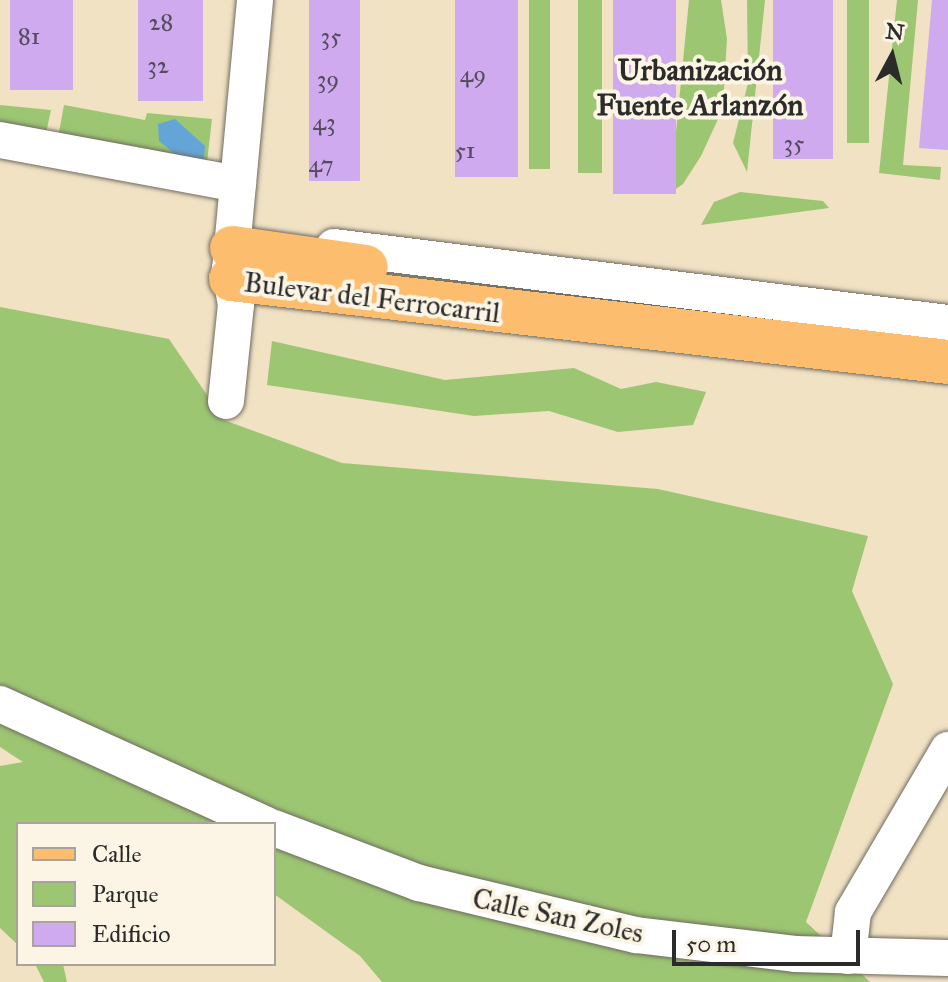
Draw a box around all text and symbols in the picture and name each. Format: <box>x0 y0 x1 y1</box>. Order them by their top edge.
house number: 28 <box>149 9 173 37</box>
north arrow <box>852 16 932 96</box>
text: N <box>884 17 906 46</box>
house number: 81 <box>18 23 40 51</box>
house number: 35 <box>321 23 341 51</box>
house number: 32 <box>147 52 169 80</box>
district label: Urbanización Fuente Arlanzón <box>596 52 804 122</box>
house number: 49 <box>460 61 486 89</box>
house number: 39 <box>317 66 339 94</box>
house number: 43 <box>313 109 335 137</box>
house number: 35 <box>784 130 804 158</box>
house number: 51 <box>455 137 475 165</box>
house number: 47 <box>308 151 334 179</box>
street label: Bulevar del Ferrocarril <box>242 266 502 330</box>
legend <box>16 822 276 966</box>
text: Calle <box>92 839 141 869</box>
text: Parque <box>92 879 159 909</box>
street label: Calle San Zoles <box>470 881 646 951</box>
scale bar <box>676 914 864 964</box>
text: Edificio <box>92 919 171 949</box>
text: 50 m <box>686 929 736 959</box>

